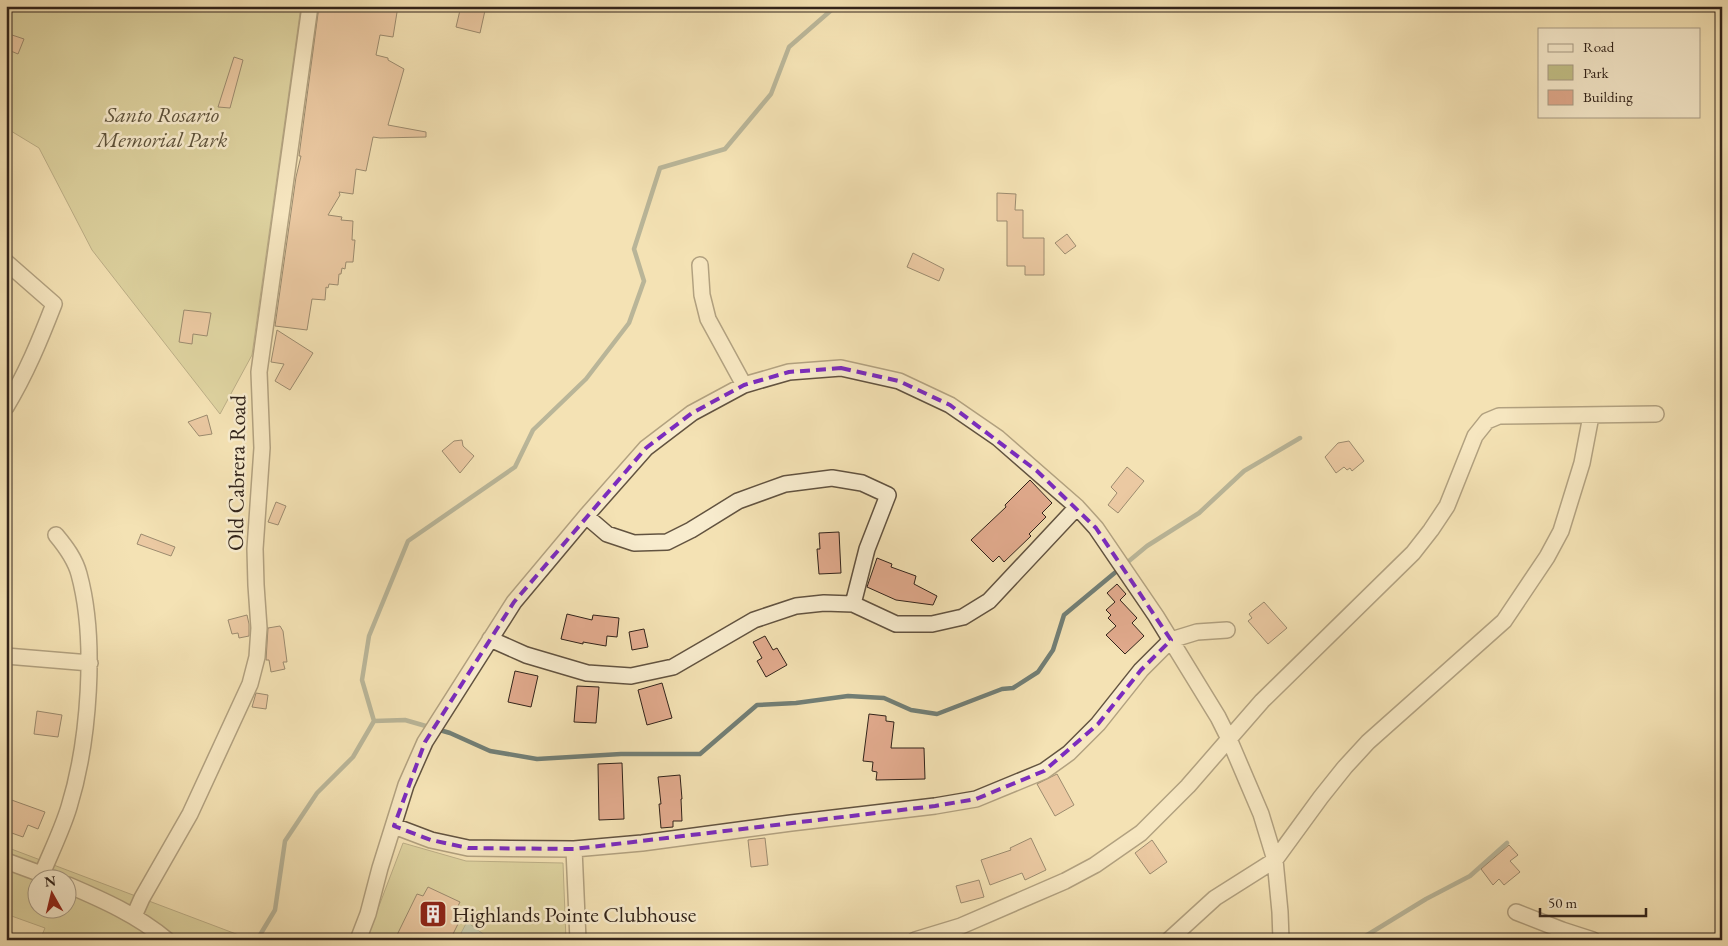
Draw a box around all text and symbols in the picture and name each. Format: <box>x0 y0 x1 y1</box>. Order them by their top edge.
legend <box>1538 28 1700 118</box>
text: Road <box>1583 37 1615 56</box>
text: Park <box>1583 63 1610 82</box>
text: Building <box>1583 87 1633 106</box>
park label: Santo Rosario Memorial Park <box>94 100 228 154</box>
street label: Old Cabrera Road <box>221 394 252 551</box>
north arrow <box>28 868 78 918</box>
text: N <box>43 871 58 891</box>
scale bar <box>1540 886 1647 918</box>
text: 50 m <box>1548 893 1577 912</box>
building icon: Highlands Pointe Clubhouse <box>418 899 448 929</box>
place label: Highlands Pointe Clubhouse <box>452 900 697 929</box>

